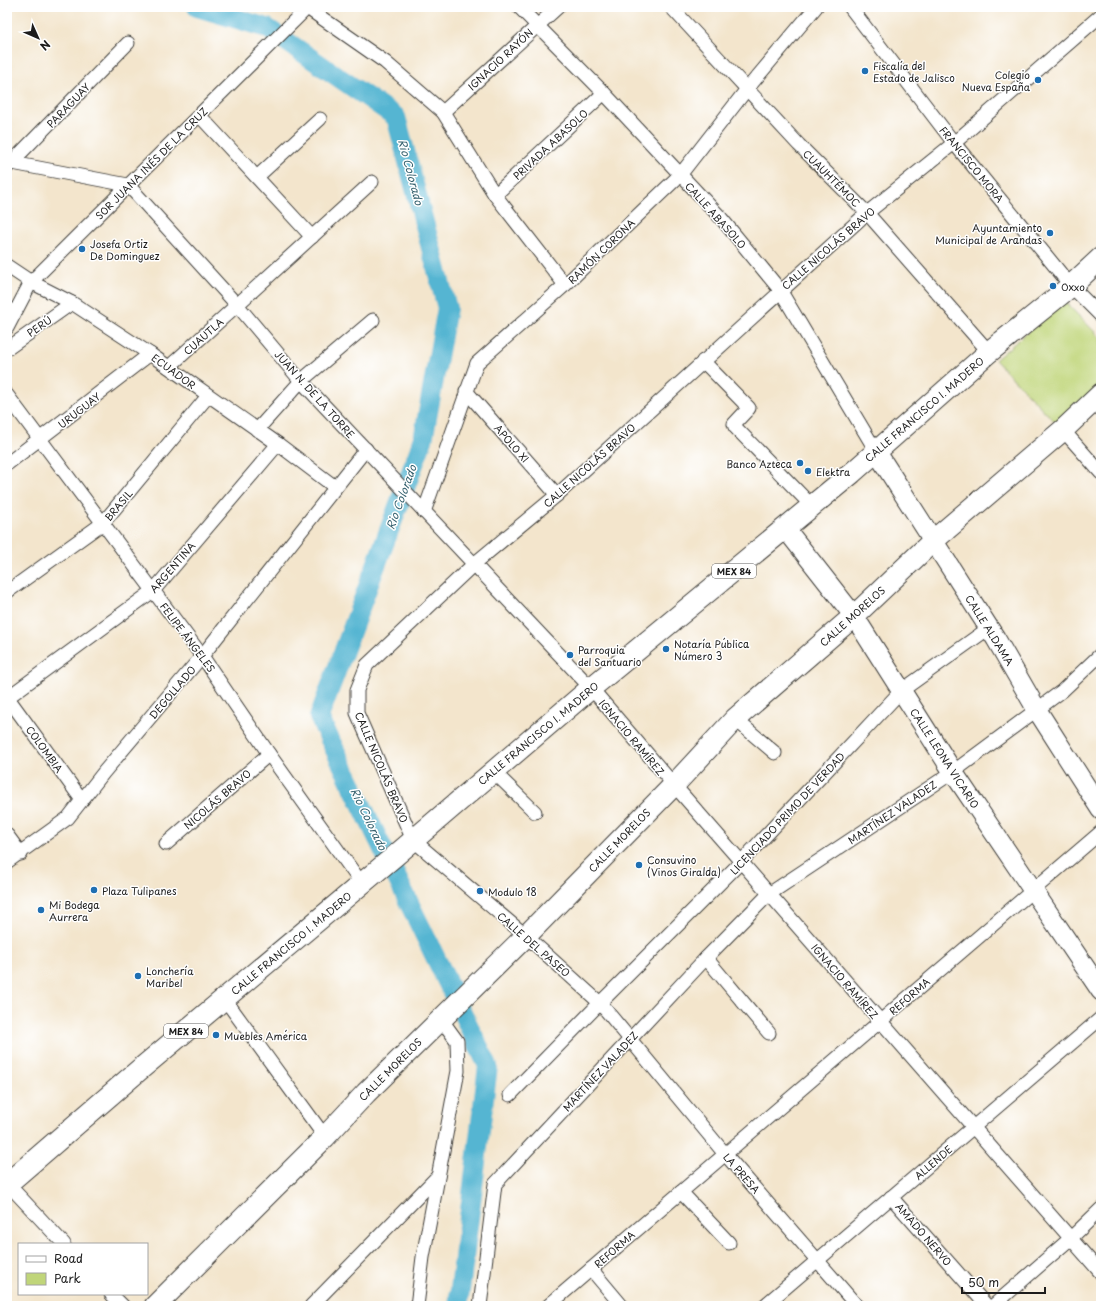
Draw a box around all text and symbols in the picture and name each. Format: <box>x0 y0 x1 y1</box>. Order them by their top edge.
north arrow <box>18 18 58 58</box>
street label: IGNACIO RAYÓN <box>464 25 536 93</box>
text: N <box>36 36 55 55</box>
place label: Fiscalía del Estado de Jalisco <box>873 58 955 85</box>
marker: Fiscalía del Estado de Jalisco <box>860 66 870 76</box>
place label: Colegio Nueva España <box>962 67 1031 94</box>
marker: Colegio Nueva España <box>1033 75 1043 85</box>
street label: PARAGUAY <box>43 79 94 131</box>
street label: SOR JUANA INÉS DE LA CRUZ <box>92 103 211 222</box>
street label: PRIVADA ABASOLO <box>509 105 591 183</box>
street label: FRANCISCO MORA <box>936 123 1008 206</box>
water label: Rio Colorado <box>394 137 428 208</box>
street label: CUAUHTÉMOC <box>800 146 864 210</box>
street label: CALLE ABASOLO <box>682 178 750 252</box>
street label: CALLE NICOLÁS BRAVO <box>778 203 878 293</box>
street label: RAMÓN CORONA <box>564 215 638 287</box>
place label: Ayuntamiento Municipal de Arandas <box>935 220 1042 247</box>
marker: Ayuntamiento Municipal de Arandas <box>1045 228 1055 238</box>
place label: Josefa Ortiz De Dominguez <box>90 236 160 263</box>
marker: Josefa Ortiz De Dominguez <box>77 244 87 254</box>
place label: Oxxo <box>1061 279 1085 294</box>
marker: Oxxo <box>1048 281 1058 291</box>
street label: PERÚ <box>23 312 55 340</box>
street label: CUAUTLA <box>180 314 227 358</box>
street label: JUAN N. DE LA TORRE <box>272 347 358 441</box>
street label: ECUADOR <box>149 350 199 392</box>
street label: CALLE FRANCISCO I. MADERO <box>861 353 987 465</box>
street label: URUGUAY <box>54 388 104 431</box>
street label: CALLE NICOLÁS BRAVO <box>540 419 638 510</box>
street label: APOLO XI <box>491 421 533 465</box>
place label: Banco Azteca <box>726 456 793 471</box>
marker: Banco Azteca <box>795 458 805 468</box>
water label: Rio Colorado <box>381 462 421 532</box>
place label: Elektra <box>816 464 851 479</box>
marker: Elektra <box>803 466 813 476</box>
street label: BRASIL <box>100 486 136 524</box>
street label: ARGENTINA <box>146 538 198 596</box>
road number: MEX 84 <box>712 564 756 578</box>
street label: CALLE MORELOS <box>816 582 888 650</box>
street label: CALLE ALDAMA <box>962 592 1018 668</box>
street label: FELIPE ÁNGELES <box>157 599 219 675</box>
place label: Notaría Pública Número 3 <box>674 636 750 663</box>
place label: Parroquia del Santuario <box>578 642 642 669</box>
marker: Notaría Pública Número 3 <box>661 644 671 654</box>
marker: Parroquia del Santuario <box>565 650 575 660</box>
street label: DEGOLLADO <box>145 662 199 722</box>
street label: CALLE FRANCISCO I. MADERO <box>474 678 602 788</box>
street label: IGNACIO RAMÍREZ <box>596 696 668 778</box>
street label: CALLE LEONA VICARIO <box>907 705 983 811</box>
street label: CALLE NICOLÁS BRAVO <box>352 709 412 825</box>
street label: COLOMBIA <box>23 722 67 776</box>
street label: LICENCIADO PRIMO DE VERDAD <box>726 748 848 877</box>
street label: NICOLÁS BRAVO <box>180 766 254 832</box>
street label: MARTÍNEZ VALADEZ <box>845 776 940 847</box>
water label: Rio Colorado <box>347 785 392 854</box>
street label: CALLE MORELOS <box>585 805 653 875</box>
place label: Consuvino (Vinos Giralda) <box>647 852 721 879</box>
marker: Consuvino (Vinos Giralda) <box>634 860 644 870</box>
place label: Plaza Tulipanes <box>102 883 177 898</box>
place label: Modulo 18 <box>488 884 537 899</box>
marker: Plaza Tulipanes <box>89 885 99 895</box>
marker: Modulo 18 <box>475 886 485 896</box>
street label: CALLE FRANCISCO I. MADERO <box>227 888 355 998</box>
place label: Mi Bodega Aurrera <box>49 897 100 924</box>
marker: Mi Bodega Aurrera <box>36 905 46 915</box>
street label: CALLE DEL PASEO <box>494 908 574 980</box>
street label: IGNACIO RAMÍREZ <box>808 940 882 1022</box>
place label: Lonchería Maribel <box>146 963 194 990</box>
marker: Lonchería Maribel <box>133 971 143 981</box>
street label: REFORMA <box>885 974 933 1018</box>
road number: MEX 84 <box>164 1024 208 1038</box>
street label: MARTÍNEZ VALADEZ <box>559 1027 641 1114</box>
place label: Muebles América <box>224 1028 308 1043</box>
marker: Muebles América <box>211 1030 221 1040</box>
street label: CALLE MORELOS <box>355 1034 425 1104</box>
street label: ALLENDE <box>911 1141 955 1183</box>
street label: LA PRESA <box>720 1150 764 1197</box>
street label: AMADO NERVO <box>892 1199 956 1269</box>
street label: REFORMA <box>590 1227 638 1271</box>
legend <box>18 1243 148 1295</box>
text: Road <box>54 1249 83 1267</box>
text: Park <box>54 1269 81 1287</box>
scale bar <box>962 1269 1045 1295</box>
text: 50 m <box>968 1273 999 1291</box>

